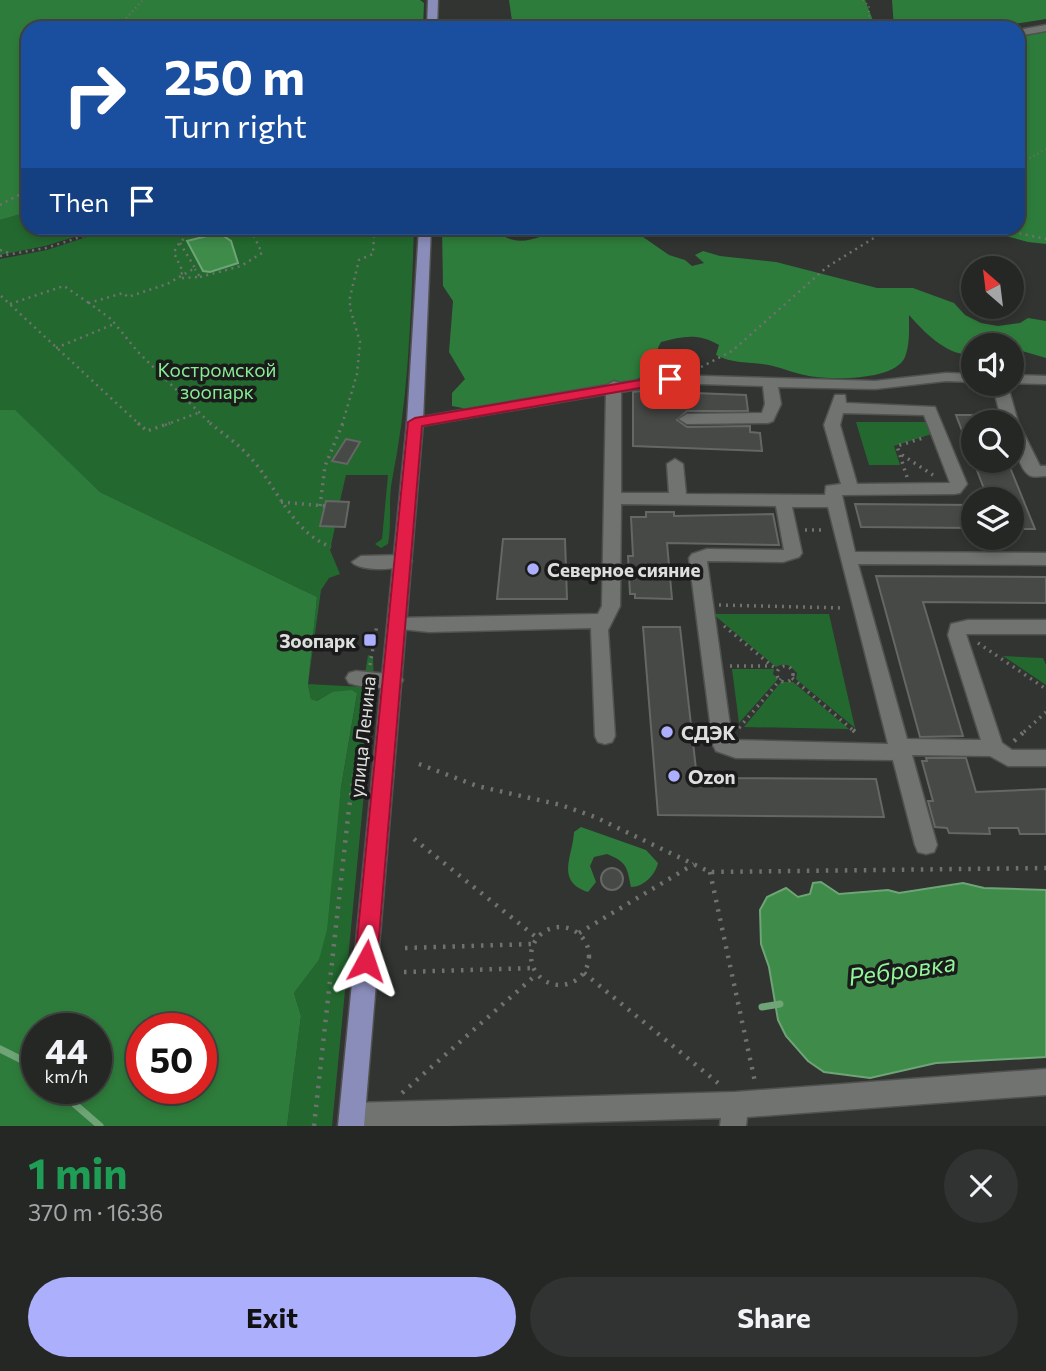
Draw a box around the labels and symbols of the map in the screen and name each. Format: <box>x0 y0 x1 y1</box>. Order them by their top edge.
north arrow <box>961 256 1024 318</box>
pin <box>640 349 700 409</box>
park label: Костромской зоопарк <box>157 358 277 403</box>
place label: Северное сияние <box>547 558 700 581</box>
marker: Северное сияние <box>525 561 541 577</box>
place label: Зоопарк <box>279 629 356 652</box>
marker: Зоопарк <box>362 632 378 648</box>
street label: улица Ленина <box>344 675 380 799</box>
place label: СДЭК <box>681 721 736 744</box>
marker: СДЭК <box>659 724 675 740</box>
place label: Ozon <box>688 765 736 788</box>
marker: Ozon <box>666 768 682 784</box>
position arrow <box>329 924 403 998</box>
water label: Ребровка <box>846 947 958 991</box>
speed limit sign: 50 <box>126 1013 217 1104</box>

